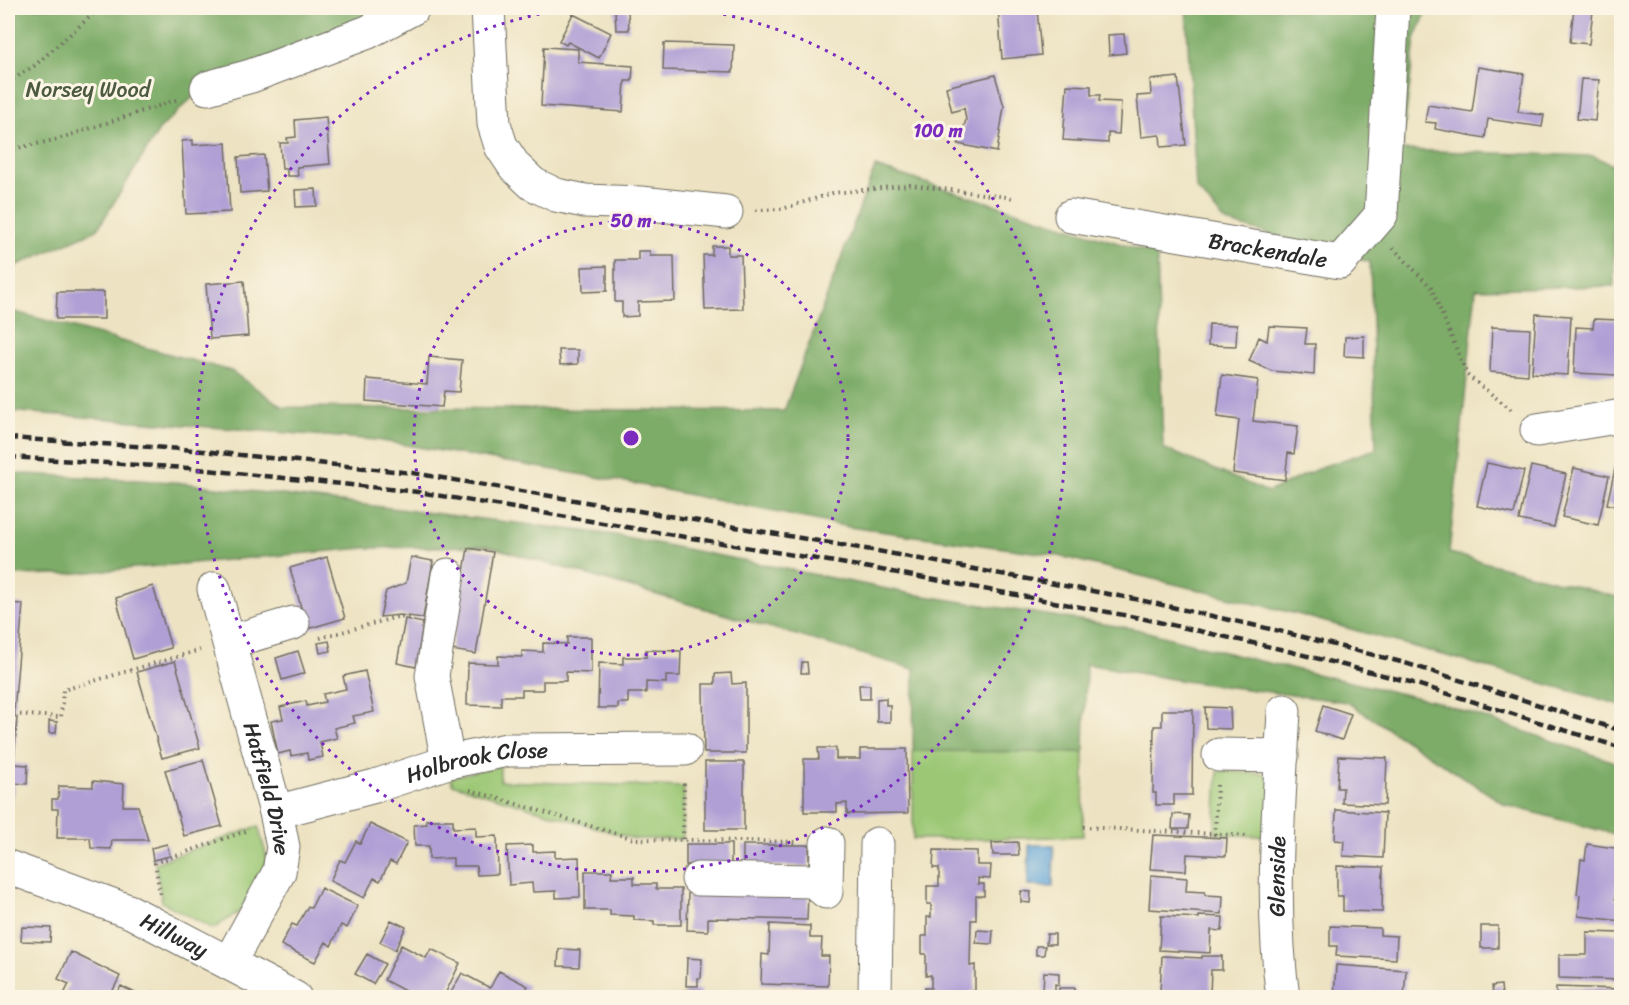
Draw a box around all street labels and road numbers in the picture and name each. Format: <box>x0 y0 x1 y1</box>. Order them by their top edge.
street label: Brackendale <box>1206 221 1331 280</box>
street label: Hatfield Drive <box>232 717 302 858</box>
street label: Holbrook Close <box>401 731 548 795</box>
street label: Glenside <box>1257 835 1297 917</box>
street label: Hillway <box>133 901 216 969</box>

